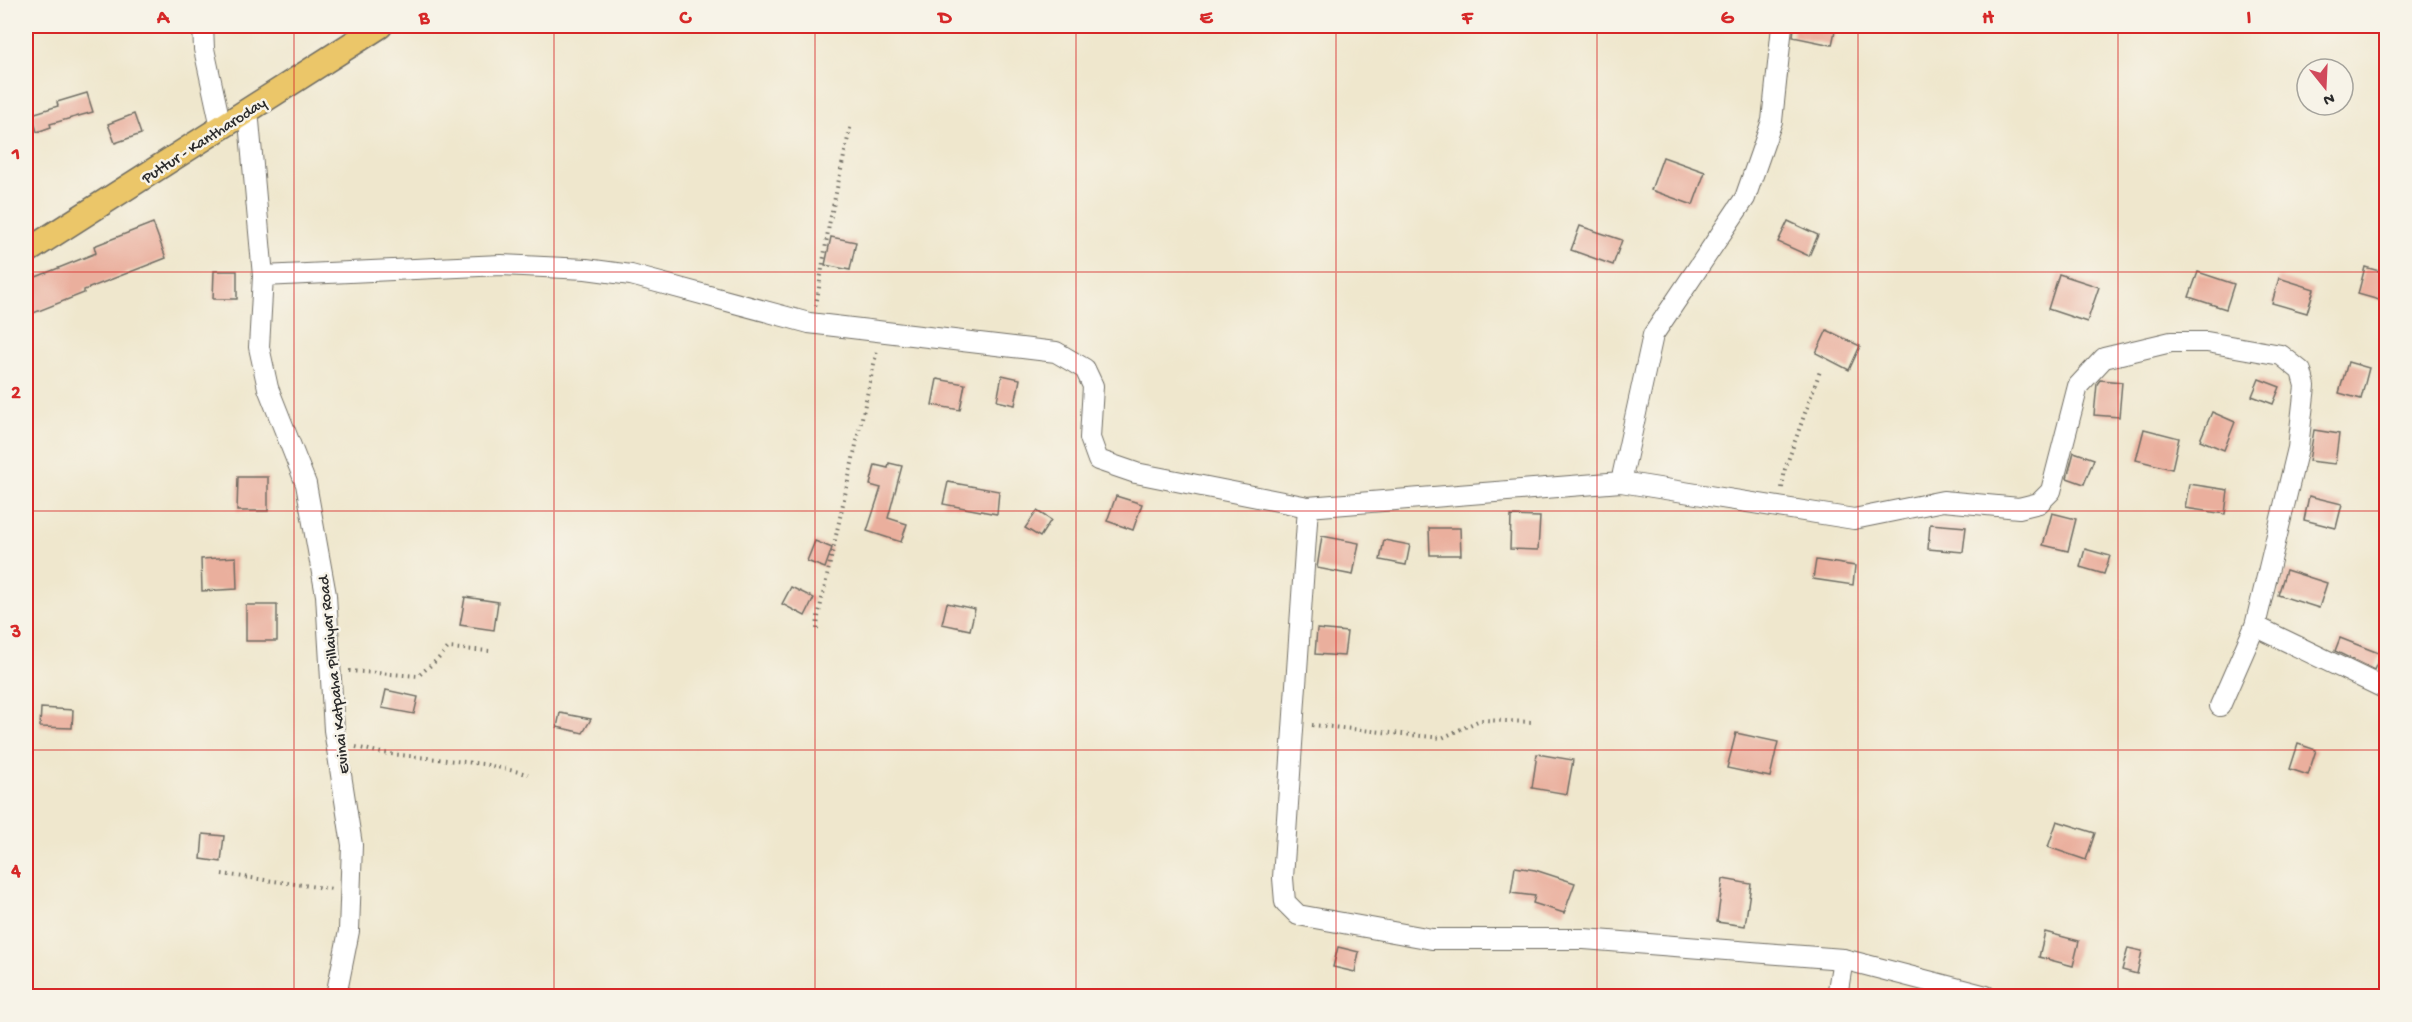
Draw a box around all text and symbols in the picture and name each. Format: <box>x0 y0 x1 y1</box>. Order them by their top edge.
text: A <box>156 8 171 31</box>
text: B <box>418 8 430 31</box>
text: C <box>679 8 693 31</box>
text: D <box>936 8 952 31</box>
text: E <box>1200 8 1214 31</box>
text: F <box>1461 8 1474 31</box>
text: G <box>1721 8 1735 31</box>
text: H <box>1982 8 1994 31</box>
text: I <box>2247 8 2252 31</box>
north arrow <box>2295 57 2355 117</box>
text: N <box>2320 87 2336 109</box>
street label: Puttur - Kantharoday <box>138 95 271 190</box>
text: 1 <box>11 144 20 167</box>
text: 2 <box>11 383 21 406</box>
street label: Evinai Katpaha Pillaiyar Road <box>315 573 355 775</box>
text: 3 <box>10 622 21 645</box>
text: 4 <box>10 861 21 884</box>

